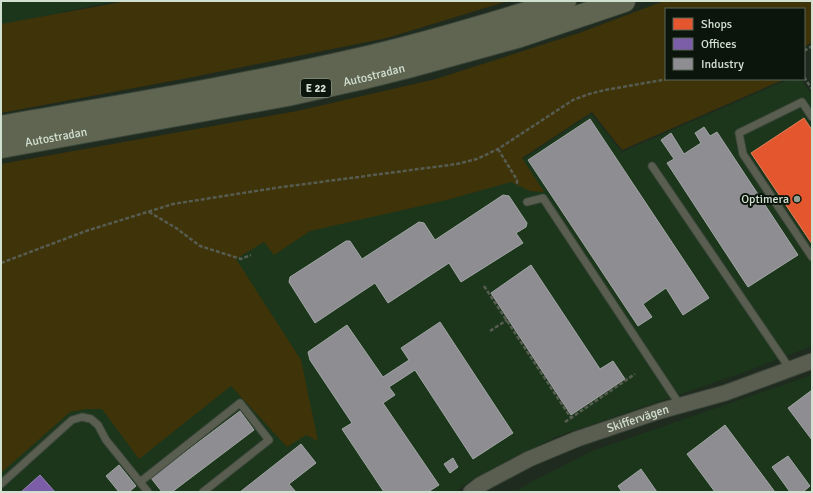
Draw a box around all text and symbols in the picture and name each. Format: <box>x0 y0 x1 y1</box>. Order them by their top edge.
legend <box>665 8 805 80</box>
text: Shops <box>701 17 732 32</box>
text: Offices <box>701 37 736 52</box>
text: Industry <box>701 57 744 72</box>
street label: Autostradan <box>342 60 406 90</box>
road number: E 22 <box>301 79 331 97</box>
street label: Autostradan <box>24 124 88 150</box>
place label: Optimera <box>741 192 789 207</box>
marker: Optimera <box>792 194 802 204</box>
street label: Skiffervägen <box>605 401 671 436</box>

